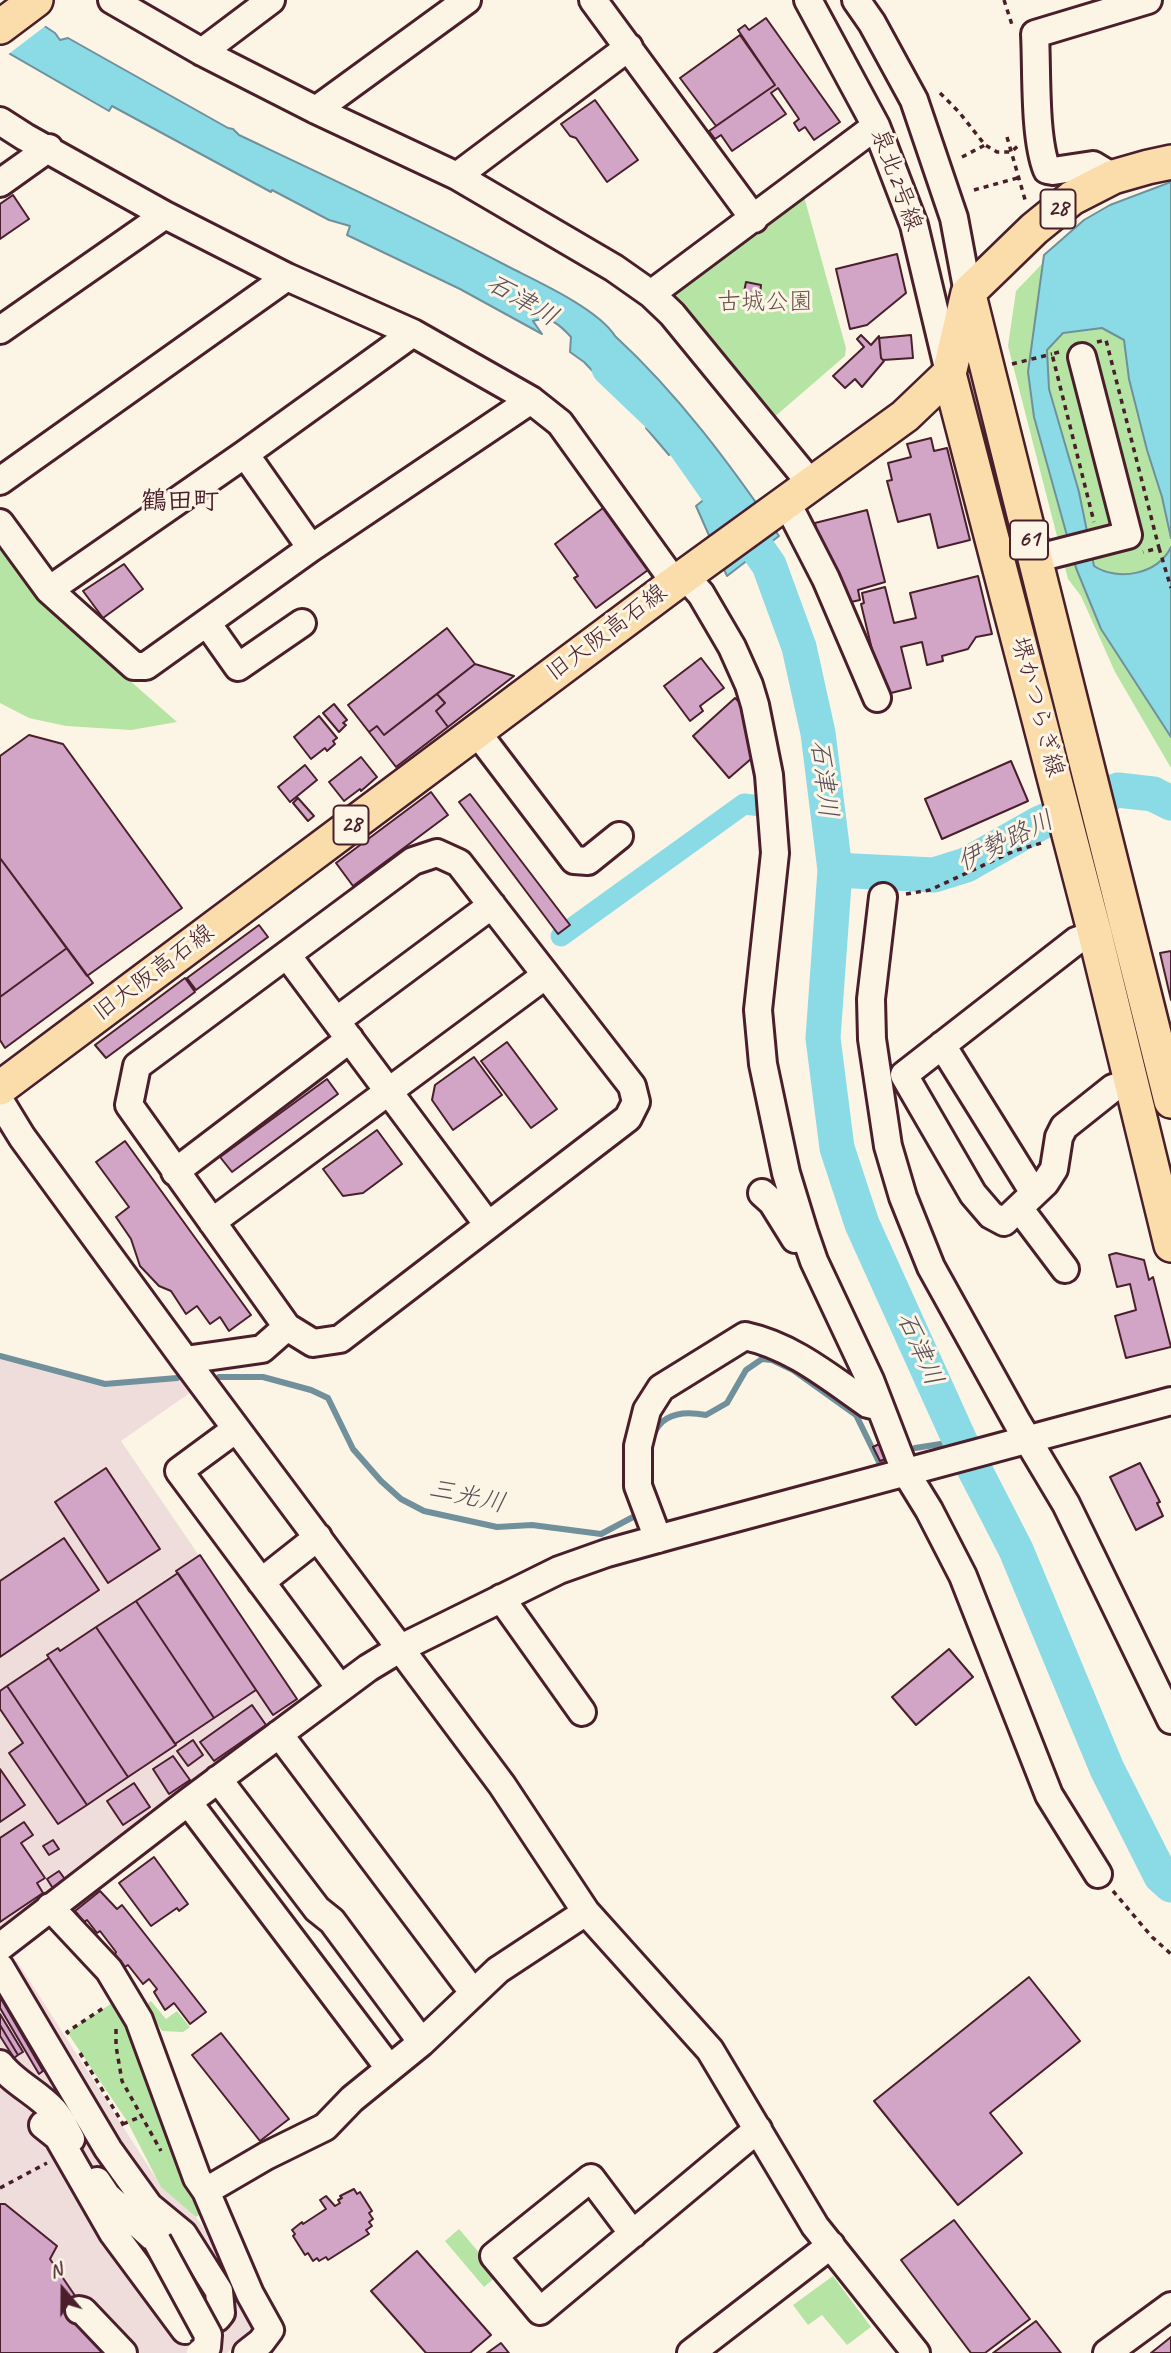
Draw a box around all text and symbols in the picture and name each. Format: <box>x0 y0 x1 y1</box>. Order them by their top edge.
street label: 泉北2号線 <box>864 125 928 235</box>
road number: 28 <box>1040 190 1076 229</box>
water label: 石津川 <box>480 268 564 334</box>
park label: 古城公園 <box>717 289 813 317</box>
district label: 鶴田町 <box>141 486 219 518</box>
road number: 61 <box>1010 520 1048 560</box>
street label: 旧大阪高石線 <box>541 578 673 688</box>
street label: 堺かつらぎ線 <box>1004 634 1070 780</box>
water label: 石津川 <box>803 738 843 820</box>
water label: 伊勢路川 <box>952 805 1060 879</box>
road number: 28 <box>334 806 368 845</box>
street label: 旧大阪高石線 <box>88 918 220 1028</box>
water label: 石津川 <box>889 1307 949 1391</box>
water label: 三光川 <box>426 1474 508 1520</box>
north arrow <box>28 2255 98 2325</box>
text: N <box>46 2257 65 2284</box>

